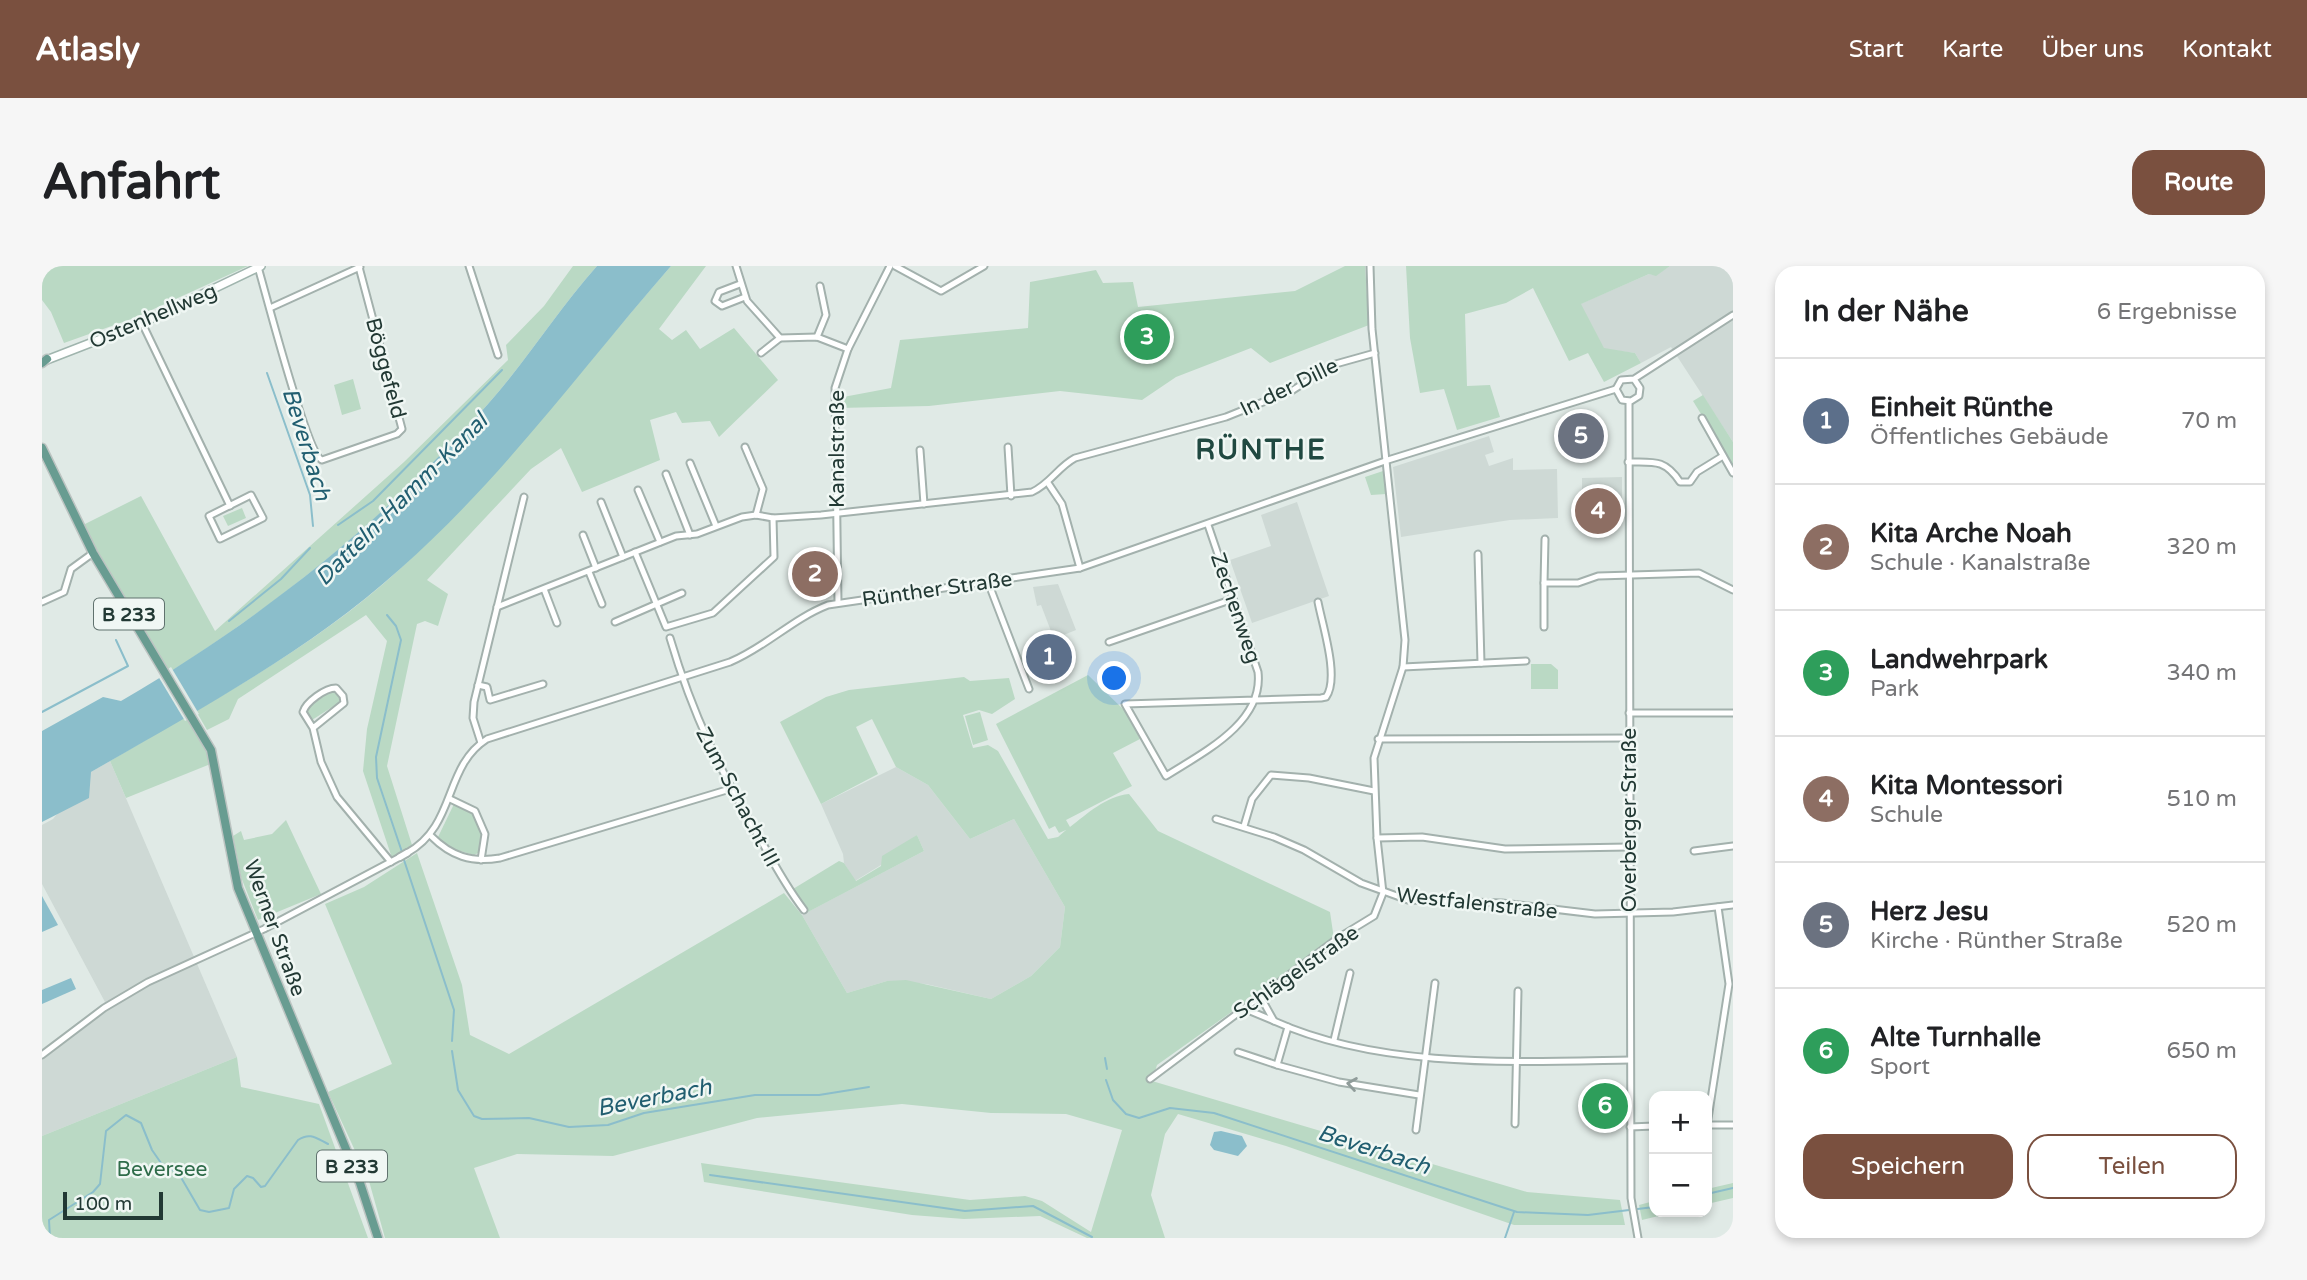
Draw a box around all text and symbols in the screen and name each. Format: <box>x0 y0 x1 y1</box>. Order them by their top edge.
text: Atlasly <box>35 30 140 69</box>
text: Start <box>1849 35 1904 64</box>
text: Karte <box>1942 35 2003 64</box>
text: Über uns <box>2041 35 2144 64</box>
text: Kontakt <box>2182 35 2272 64</box>
button: Route <box>2132 150 2265 215</box>
text: Anfahrt <box>42 153 220 212</box>
street label: Ostenhellweg <box>86 278 221 355</box>
text: In der Nähe <box>1803 293 1969 330</box>
text: 6 Ergebnisse <box>2097 298 2237 326</box>
pin: 3 <box>1124 311 1170 363</box>
street label: Böggefeld <box>360 315 411 421</box>
street label: In der Dille <box>1236 353 1342 422</box>
water label: Beverbach <box>276 385 337 505</box>
street label: Kanalstraße <box>825 390 850 508</box>
text: Einheit Rünthe <box>1870 392 2053 423</box>
water label: Datteln-Hamm-Kanal <box>310 406 495 592</box>
text: 1 <box>1819 407 1833 435</box>
text: 70 m <box>2181 407 2237 435</box>
pin: 5 <box>1558 410 1604 462</box>
text: Öffentliches Gebäude <box>1870 423 2108 451</box>
district label: RÜNTHE <box>1195 433 1327 467</box>
pin: 4 <box>1575 485 1621 537</box>
text: Kita Arche Noah <box>1870 518 2072 549</box>
text: 2 <box>1819 533 1833 561</box>
text: 320 m <box>2167 533 2237 561</box>
pin: 2 <box>792 548 838 600</box>
text: Schule · Kanalstraße <box>1870 549 2091 577</box>
street label: Zechenweg <box>1205 550 1266 667</box>
street label: Rünther Straße <box>860 567 1014 612</box>
road number: B 233 <box>94 598 164 630</box>
pin: 1 <box>1026 631 1072 683</box>
text: Landwehrpark <box>1870 644 2048 675</box>
text: 3 <box>1819 659 1833 687</box>
text: 340 m <box>2167 659 2237 687</box>
your location <box>1097 661 1131 695</box>
text: Park <box>1870 675 1919 703</box>
street label: Zum Schacht III <box>690 723 785 871</box>
street label: Overberger Straße <box>1617 728 1642 912</box>
text: Kita Montessori <box>1870 770 2063 801</box>
text: 4 <box>1819 785 1833 813</box>
text: 510 m <box>2167 785 2237 813</box>
text: Schule <box>1870 801 1943 829</box>
street label: Werner Straße <box>238 857 311 1000</box>
street label: Westfalenstraße <box>1395 883 1559 924</box>
text: Herz Jesu <box>1870 896 1989 927</box>
text: 5 <box>1819 911 1833 939</box>
text: 520 m <box>2167 911 2237 939</box>
street label: Schlägelstraße <box>1229 920 1364 1025</box>
text: Kirche · Rünther Straße <box>1870 927 2123 955</box>
text: Alte Turnhalle <box>1870 1022 2041 1053</box>
text: 6 <box>1819 1037 1833 1065</box>
text: 650 m <box>2167 1037 2237 1065</box>
text: Sport <box>1870 1053 1930 1081</box>
water label: Beverbach <box>594 1073 715 1123</box>
one-way arrow <box>1346 1077 1358 1092</box>
pin: 6 <box>1582 1080 1628 1132</box>
map controls <box>1649 1091 1712 1217</box>
button: + <box>1649 1091 1712 1154</box>
water label: Beverbach <box>1314 1119 1434 1182</box>
button: Speichern <box>1803 1134 2013 1199</box>
button: Teilen <box>2027 1134 2237 1199</box>
road number: B 233 <box>317 1151 387 1182</box>
button: − <box>1649 1154 1712 1217</box>
park label: Beversee <box>117 1157 208 1182</box>
scale bar <box>63 1189 163 1221</box>
text: 100 m <box>74 1193 132 1215</box>

